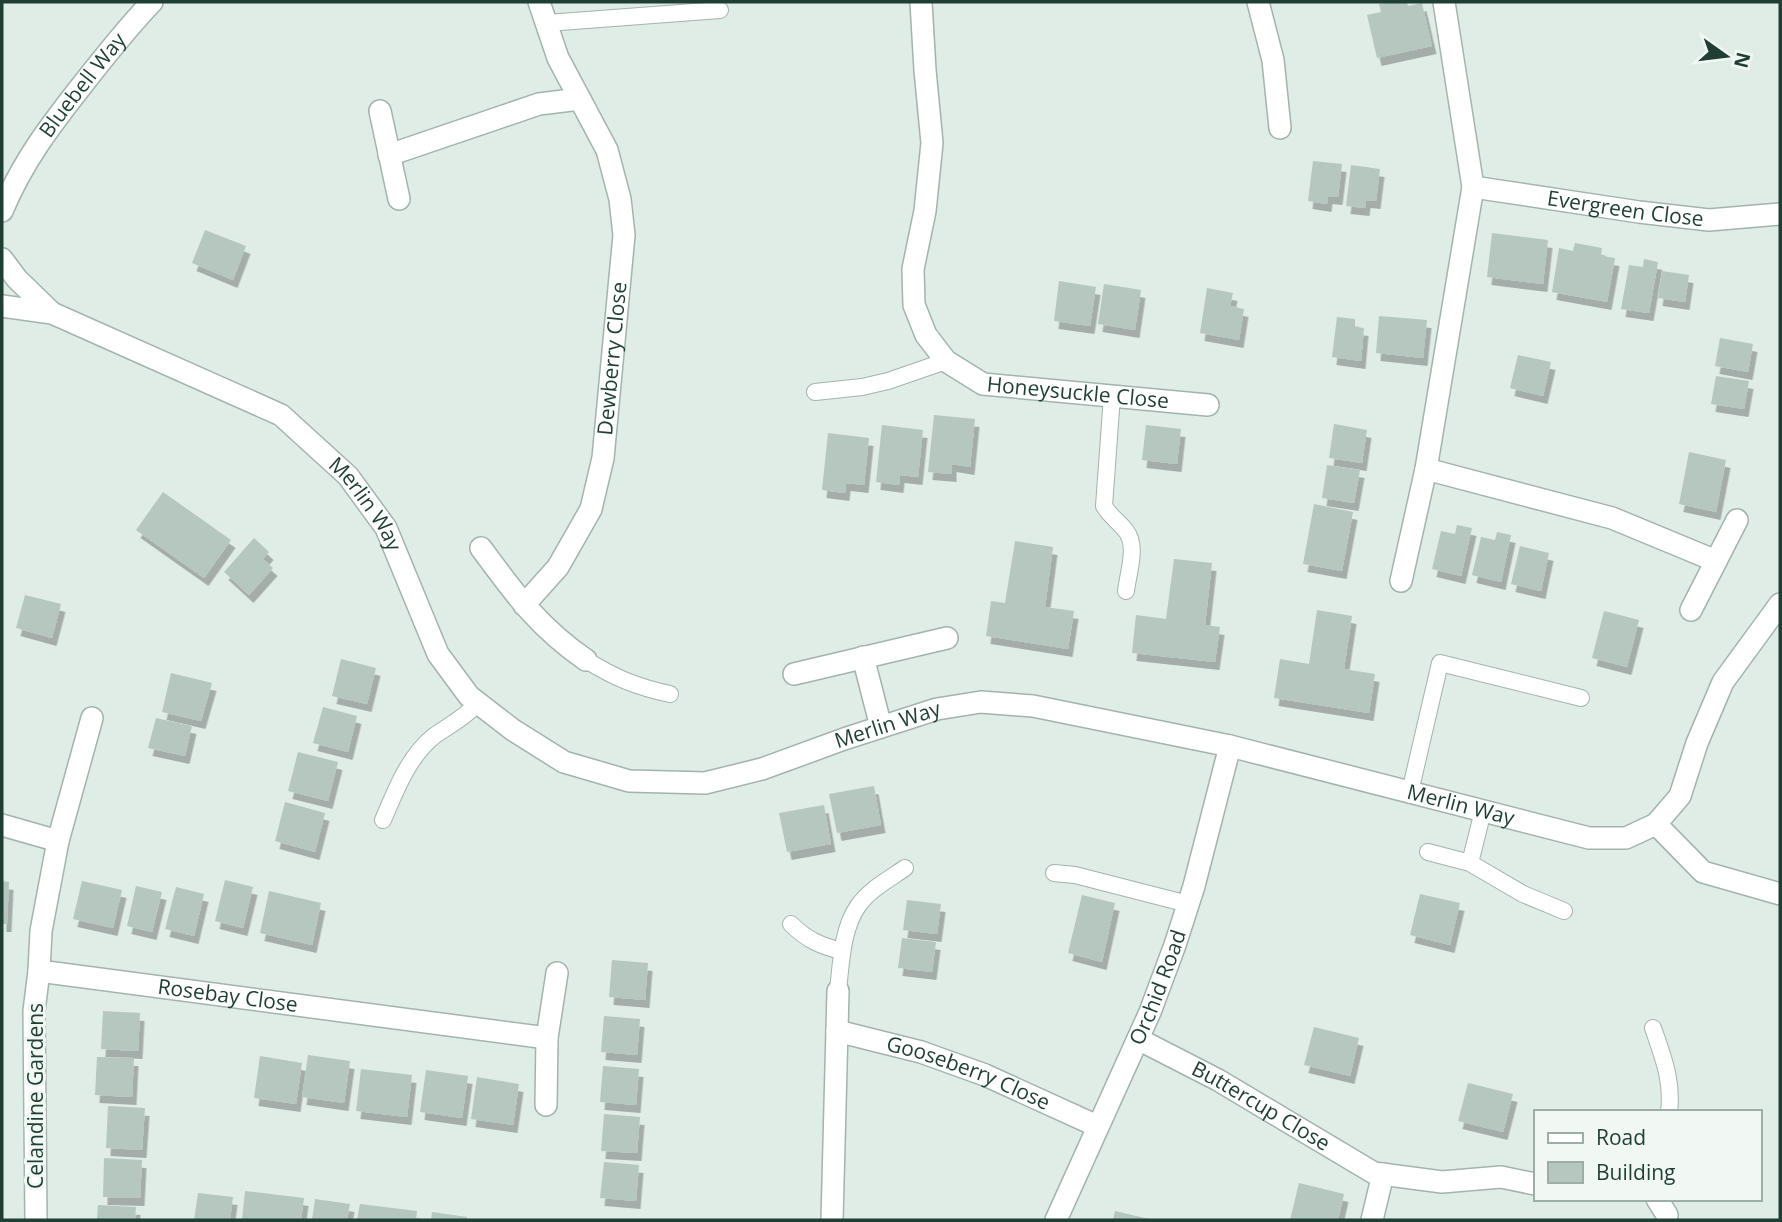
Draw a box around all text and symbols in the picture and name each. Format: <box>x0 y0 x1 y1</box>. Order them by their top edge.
north arrow <box>1691 21 1761 91</box>
street label: Bluebell Way <box>32 26 132 143</box>
text: N <box>1728 49 1757 71</box>
street label: Evergreen Close <box>1545 183 1705 232</box>
street label: Dewberry Close <box>590 280 633 437</box>
street label: Honeysuckle Close <box>986 369 1170 414</box>
street label: Merlin Way <box>323 450 409 555</box>
street label: Merlin Way <box>831 694 944 754</box>
street label: Merlin Way <box>1404 777 1518 831</box>
street label: Orchid Road <box>1122 926 1192 1049</box>
street label: Rosebay Close <box>156 972 300 1018</box>
street label: Celandine Gardens <box>21 1003 49 1189</box>
street label: Gooseberry Close <box>884 1029 1055 1116</box>
street label: Buttercup Close <box>1187 1054 1336 1157</box>
legend <box>1534 1110 1761 1201</box>
text: Road <box>1596 1123 1646 1151</box>
text: Building <box>1596 1158 1675 1186</box>

